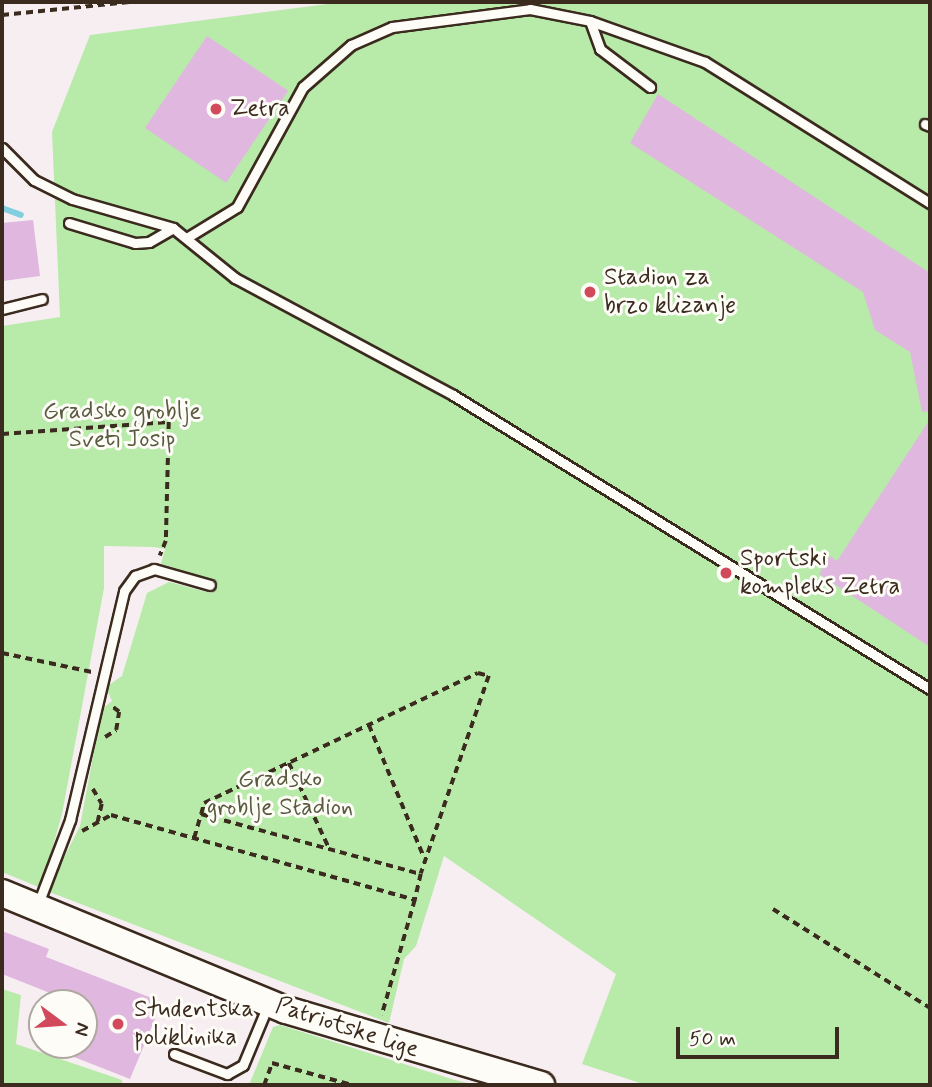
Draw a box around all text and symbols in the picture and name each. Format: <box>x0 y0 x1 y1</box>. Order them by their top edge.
place label: Zetra <box>230 95 290 123</box>
marker: Zetra <box>208 101 224 117</box>
place label: Stadion za brzo klizanje <box>604 264 736 320</box>
marker: Stadion za brzo klizanje <box>582 284 598 300</box>
park label: Gradsko groblje Sveti Josip <box>44 398 200 454</box>
place label: Sportski kompleks Zetra <box>740 545 900 601</box>
marker: Sportski kompleks Zetra <box>718 565 734 581</box>
park label: Gradsko groblje Stadion <box>207 766 353 822</box>
north arrow <box>28 989 98 1059</box>
street label: Patriotske lige <box>272 991 422 1065</box>
place label: Studentska poliklinika <box>134 996 254 1052</box>
marker: Studentska poliklinika <box>108 1014 128 1034</box>
scale bar <box>680 1014 843 1058</box>
text: N <box>68 1020 96 1039</box>
text: 50 m <box>689 1025 736 1053</box>

